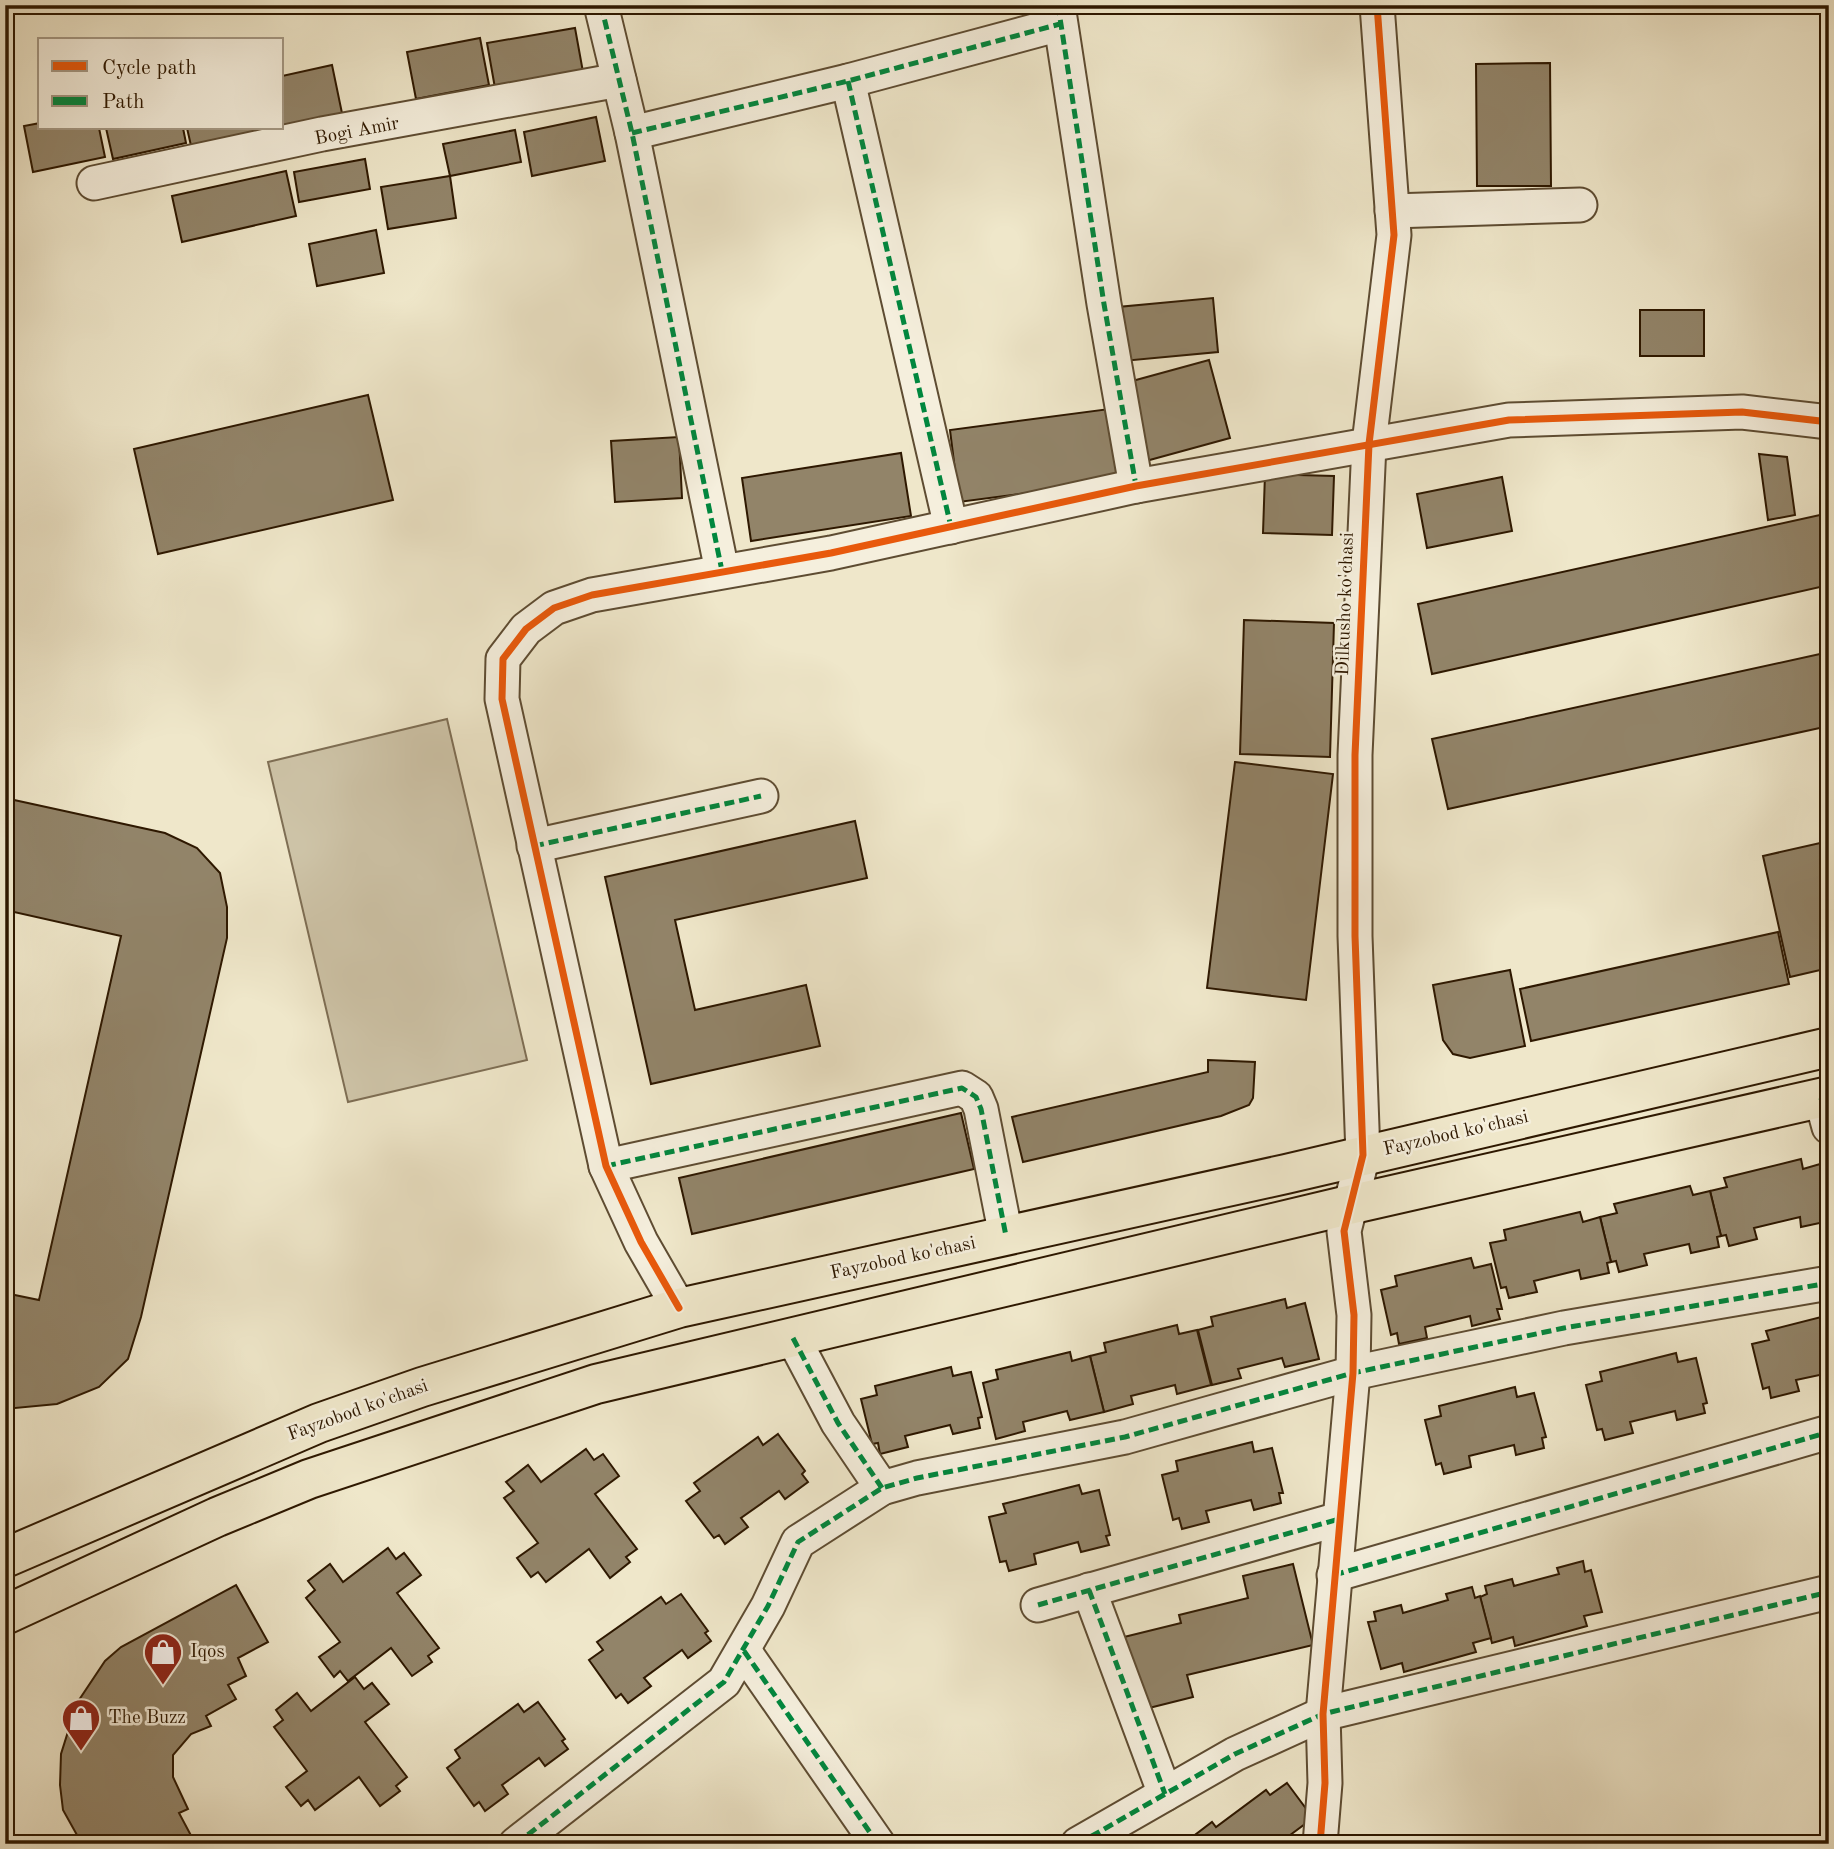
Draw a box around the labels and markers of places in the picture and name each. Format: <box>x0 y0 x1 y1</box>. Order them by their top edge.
shop icon: Iqos <box>142 1631 184 1686</box>
place label: Iqos <box>190 1643 225 1662</box>
shop icon: The Buzz <box>60 1697 102 1752</box>
place label: The Buzz <box>108 1709 186 1728</box>

